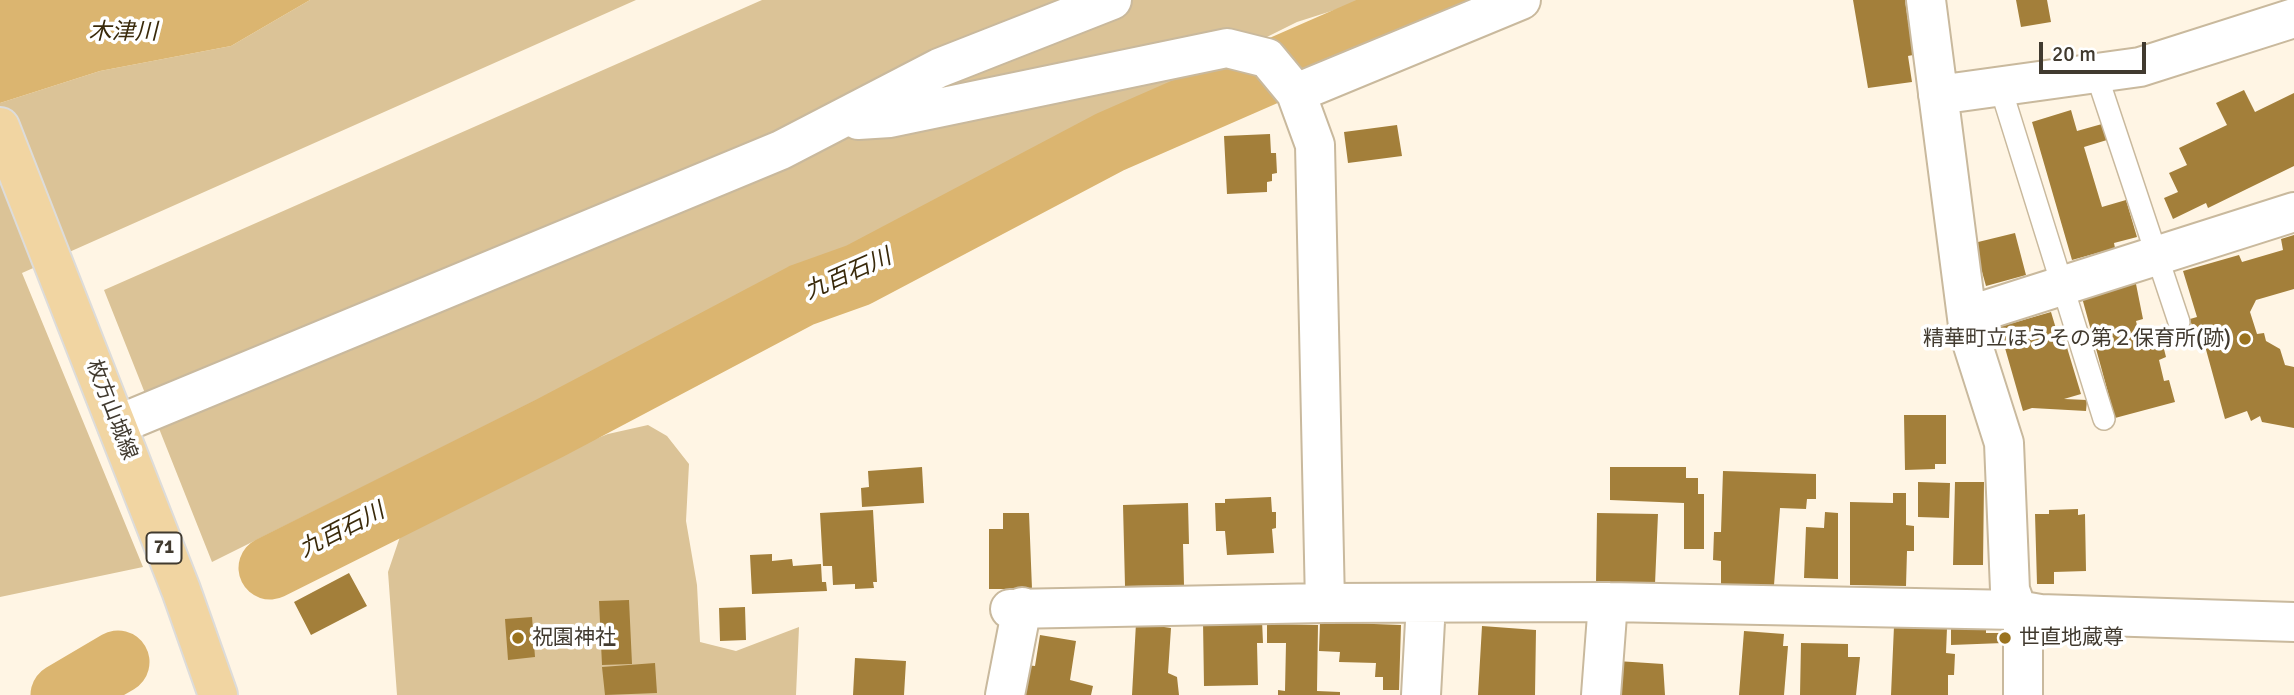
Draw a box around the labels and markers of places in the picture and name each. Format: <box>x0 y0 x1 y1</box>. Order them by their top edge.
place label: 精華町立ほうその第２保育所(跡) <box>1923 326 2231 352</box>
marker: 精華町立ほうその第２保育所(跡) <box>2237 331 2253 347</box>
place label: 祝園神社 <box>532 625 616 651</box>
place label: 世直地蔵尊 <box>2019 625 2124 651</box>
marker: 祝園神社 <box>510 630 526 646</box>
marker: 世直地蔵尊 <box>1997 630 2013 646</box>

